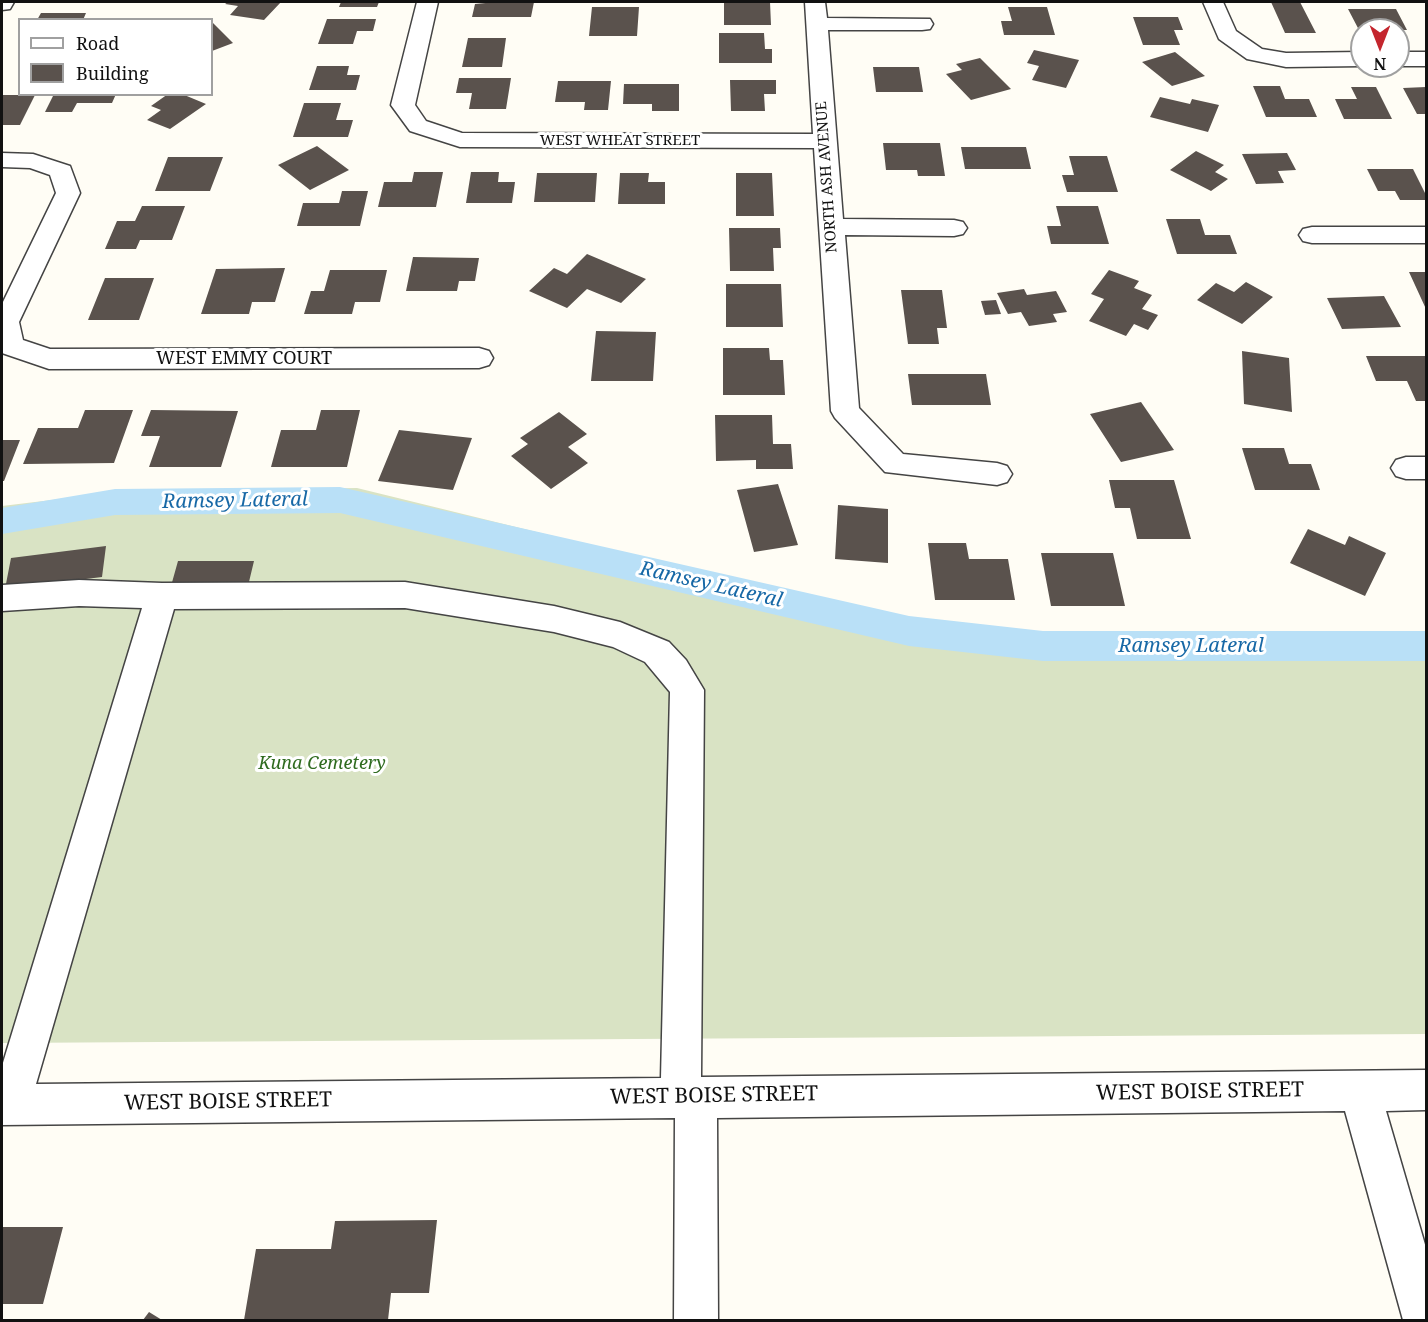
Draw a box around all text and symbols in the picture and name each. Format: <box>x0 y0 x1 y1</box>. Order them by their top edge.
legend <box>18 18 213 96</box>
north arrow <box>1350 18 1410 78</box>
text: Road <box>76 31 119 55</box>
text: N <box>1374 53 1386 75</box>
text: Building <box>76 61 149 85</box>
street label: NORTH ASH AVENUE <box>813 101 841 253</box>
street label: WEST WHEAT STREET <box>540 132 700 150</box>
street label: WEST EMMY COURT <box>156 348 332 370</box>
water label: Ramsey Lateral <box>162 488 308 514</box>
water label: Ramsey Lateral <box>637 557 785 613</box>
water label: Ramsey Lateral <box>1118 634 1264 658</box>
park label: Kuna Cemetery <box>258 753 386 775</box>
street label: WEST BOISE STREET <box>1096 1078 1304 1106</box>
street label: WEST BOISE STREET <box>610 1082 818 1110</box>
street label: WEST BOISE STREET <box>124 1088 332 1116</box>

